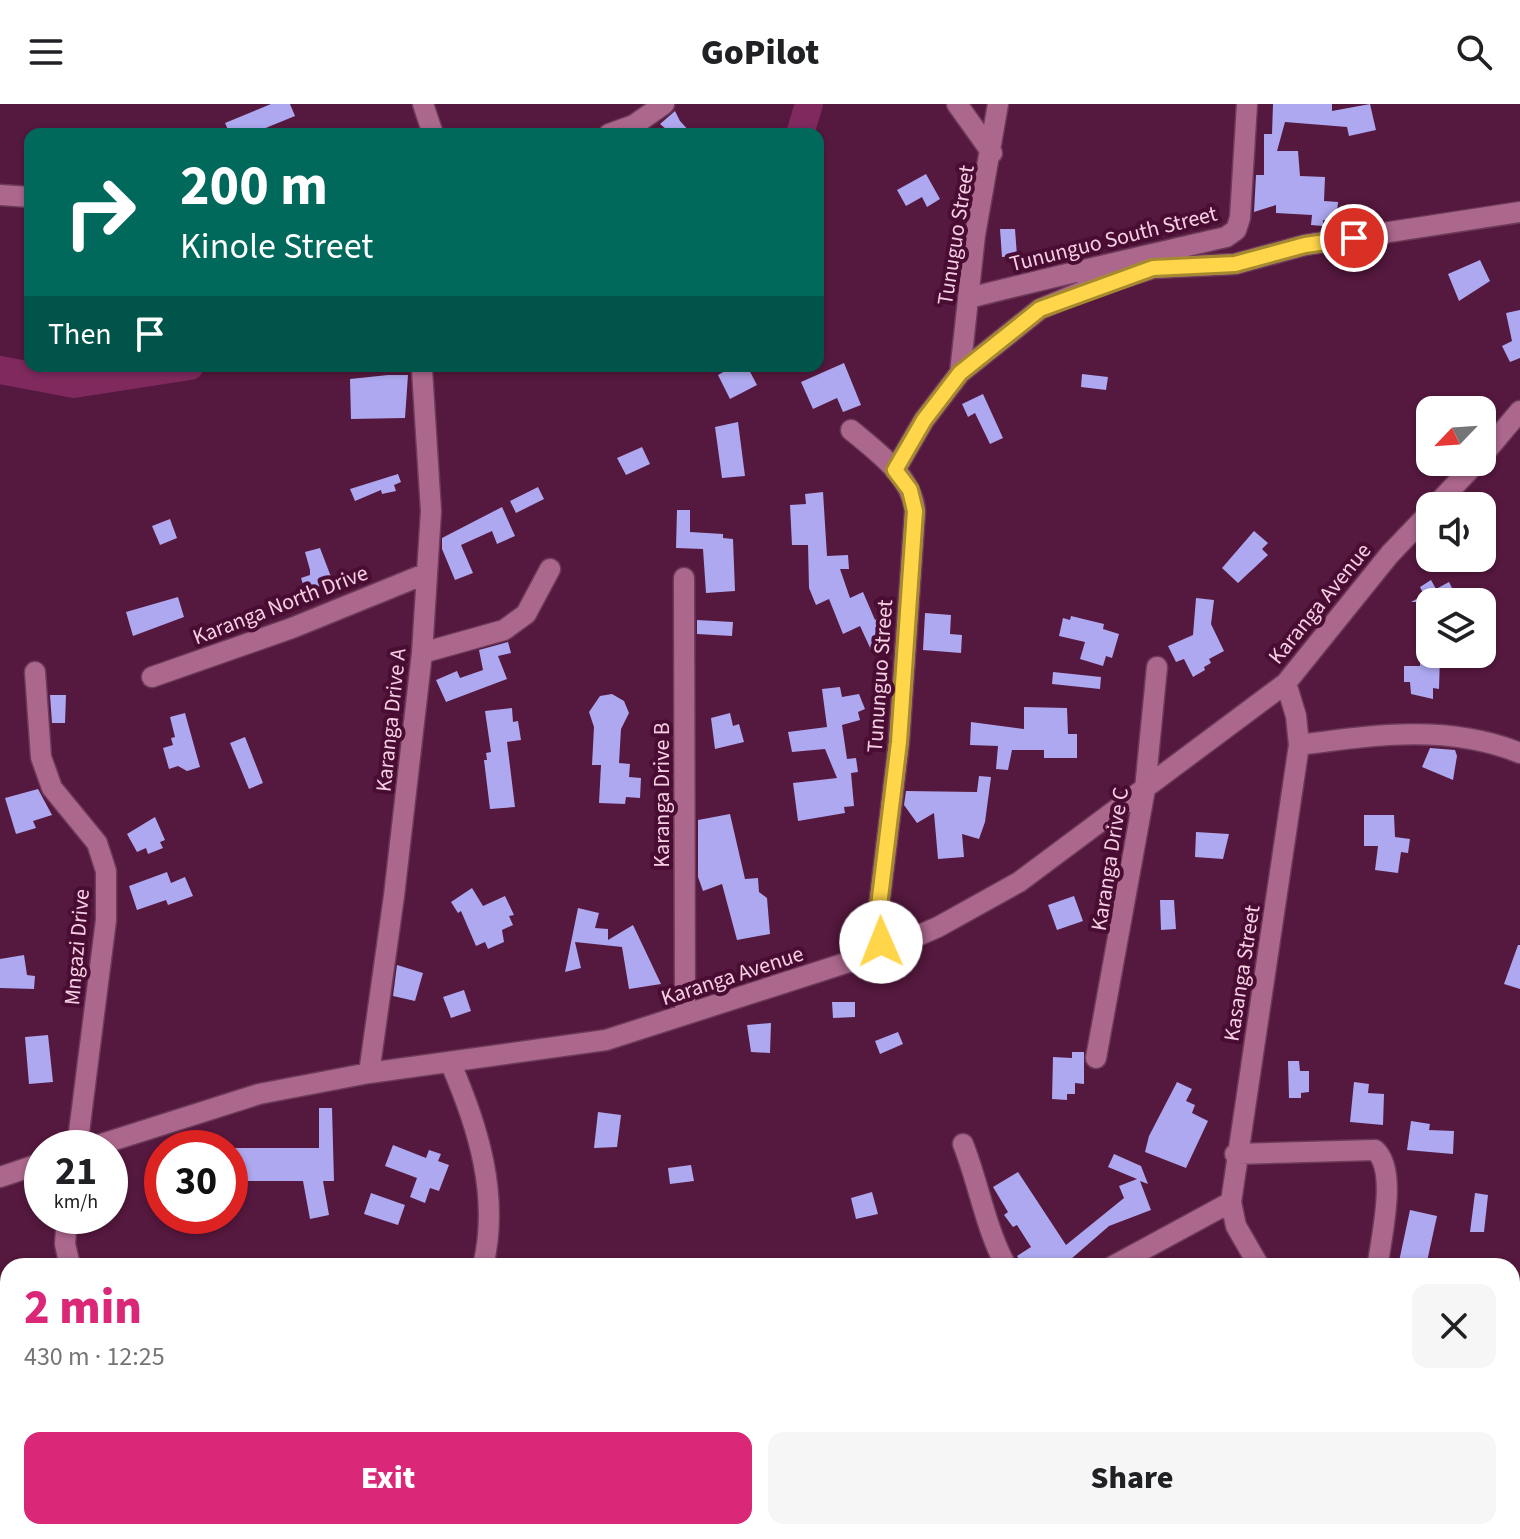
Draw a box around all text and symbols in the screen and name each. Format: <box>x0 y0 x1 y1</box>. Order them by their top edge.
text: GoPilot <box>701 27 819 78</box>
icon: menu <box>24 30 68 74</box>
icon: search <box>1452 30 1496 74</box>
text: 200 m <box>180 147 328 226</box>
icon: right <box>48 160 152 264</box>
street label: Tunuguo Street <box>929 162 983 307</box>
street label: Tununguo South Street <box>1006 198 1221 280</box>
pin <box>1320 204 1388 272</box>
icon: arrive <box>1332 216 1376 260</box>
text: Kinole Street <box>180 221 373 272</box>
icon: arrive <box>128 312 172 356</box>
text: Then <box>48 313 112 356</box>
north arrow <box>1416 396 1496 476</box>
map controls <box>1416 396 1496 668</box>
button: sound <box>1416 492 1496 572</box>
street label: Karanga Avenue <box>1261 536 1379 671</box>
street label: Karanga North Drive <box>188 557 373 653</box>
button: layers <box>1416 588 1496 668</box>
street label: Tununguo Street <box>859 598 901 754</box>
street label: Karanga Drive A <box>368 647 414 794</box>
street label: Karanga Drive B <box>646 722 678 868</box>
street label: Karanga Drive C <box>1083 785 1137 933</box>
street label: Mngazi Drive <box>56 887 98 1007</box>
position arrow <box>839 900 923 984</box>
street label: Kasanga Street <box>1215 902 1269 1044</box>
street label: Karanga Avenue <box>657 938 808 1014</box>
speed limit sign: 30 <box>144 1130 248 1234</box>
text: 21 <box>55 1143 97 1200</box>
text: km/h <box>54 1188 98 1216</box>
text: 2 min <box>24 1274 142 1342</box>
button: close <box>1412 1284 1496 1368</box>
text: 430 m · 12:25 <box>24 1338 165 1375</box>
button: Exit <box>24 1432 752 1524</box>
button: Share <box>768 1432 1496 1524</box>

